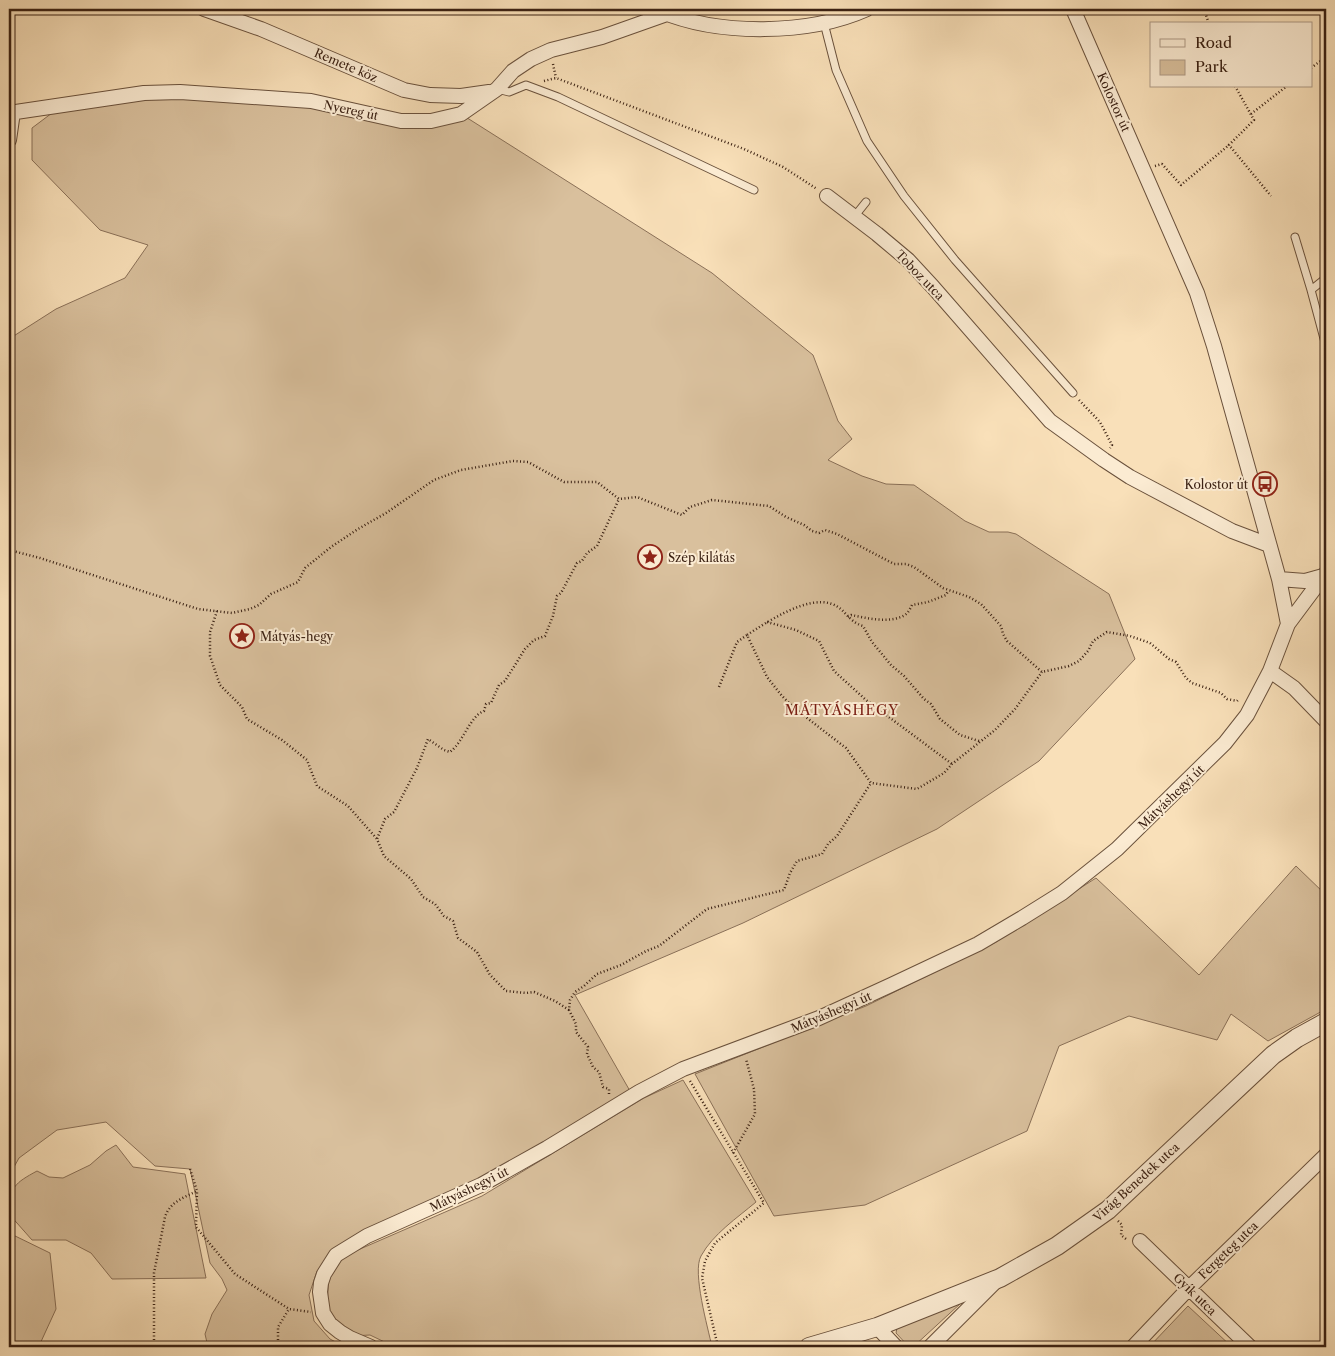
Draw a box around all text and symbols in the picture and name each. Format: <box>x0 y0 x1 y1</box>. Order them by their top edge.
legend <box>1150 22 1312 88</box>
text: Road <box>1195 33 1232 52</box>
street label: Remete köz <box>312 45 380 85</box>
text: Park <box>1195 57 1229 76</box>
street label: Kolostor út <box>1094 70 1134 135</box>
street label: Nyereg út <box>322 97 380 123</box>
street label: Toboz utca <box>893 247 948 304</box>
bus stop icon: Kolostor út <box>1252 471 1278 497</box>
place label: Kolostor út <box>1185 477 1249 492</box>
place icon: Szép kilátás <box>637 544 663 570</box>
place label: Szép kilátás <box>668 550 735 565</box>
place icon: Mátyás-hegy <box>229 623 255 649</box>
place label: Mátyás-hegy <box>260 629 334 644</box>
district label: MÁTYÁSHEGY <box>785 701 899 719</box>
street label: Mátyáshegyi út <box>1135 761 1208 832</box>
street label: Mátyáshegyi út <box>788 988 874 1036</box>
street label: Virág Benedek utca <box>1089 1139 1183 1225</box>
street label: Mátyáshegyi út <box>427 1163 512 1215</box>
street label: Fergeteg utca <box>1195 1217 1261 1282</box>
street label: Gyík utca <box>1170 1270 1220 1319</box>

